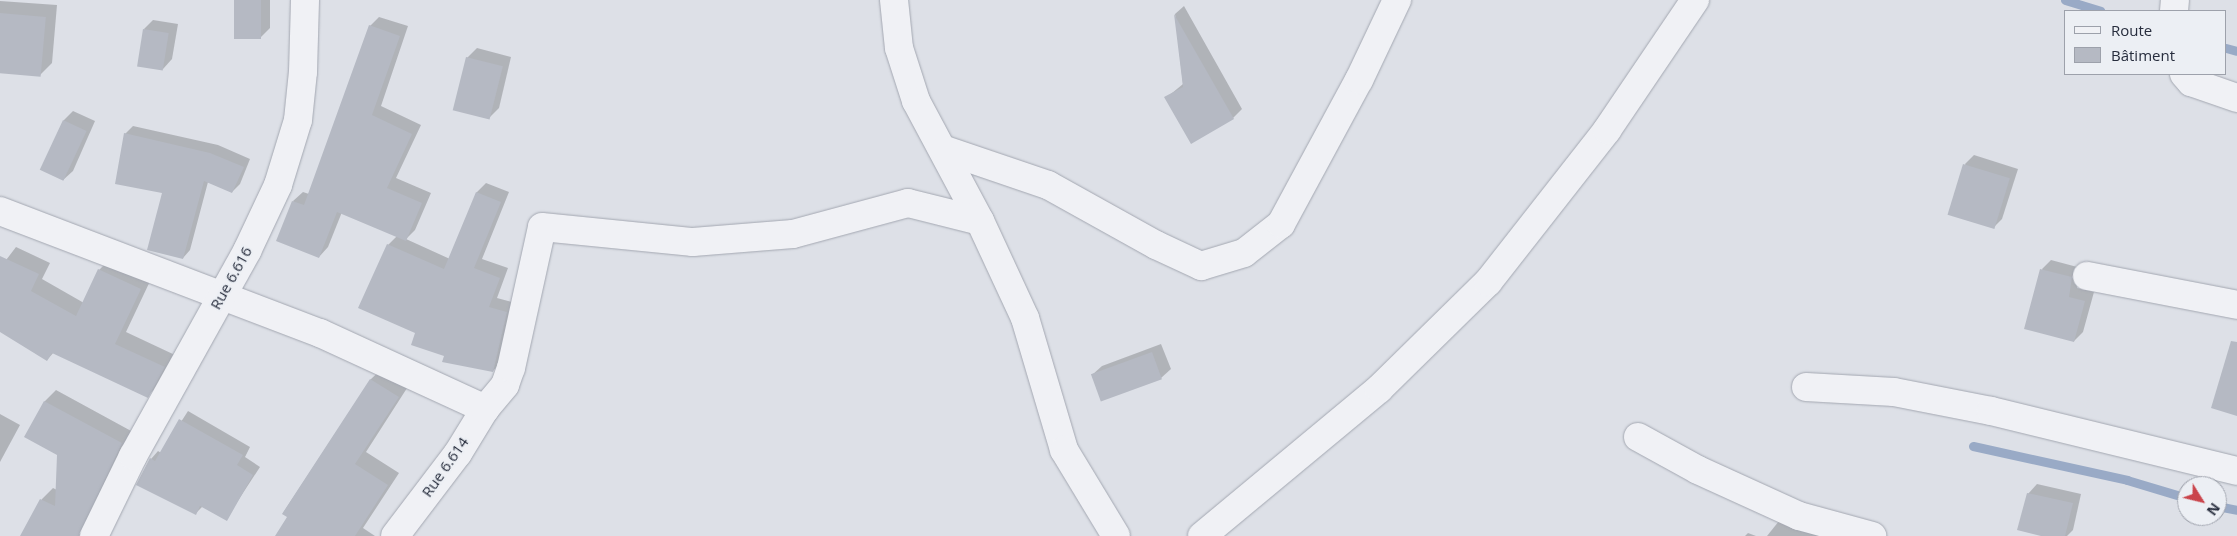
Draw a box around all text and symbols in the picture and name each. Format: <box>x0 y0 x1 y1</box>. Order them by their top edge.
legend <box>2064 10 2227 75</box>
text: Route <box>2111 20 2152 40</box>
text: Bâtiment <box>2111 45 2175 65</box>
street label: Rue 6.616 <box>206 243 256 313</box>
street label: Rue 6.614 <box>418 434 472 500</box>
north arrow <box>2177 476 2227 526</box>
text: N <box>2203 499 2225 520</box>

